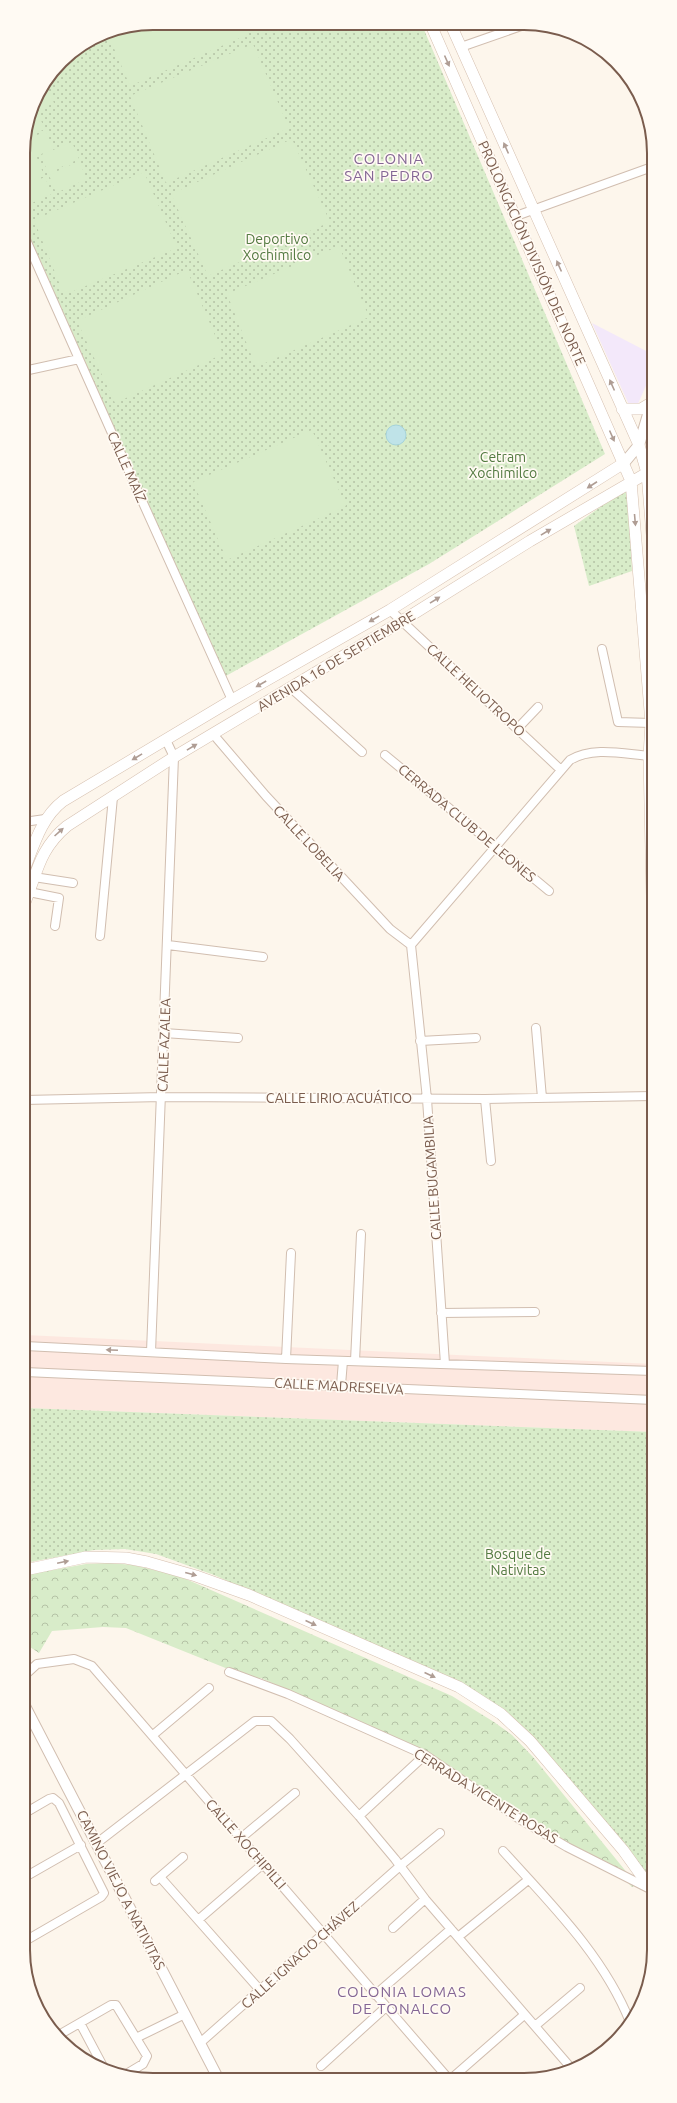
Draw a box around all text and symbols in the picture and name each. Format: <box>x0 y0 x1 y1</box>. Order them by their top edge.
one-way arrow <box>444 55 450 66</box>
street label: PROLONGACIÓN DIVISIÓN DEL NORTE <box>475 138 590 368</box>
one-way arrow <box>503 142 509 153</box>
district label: COLONIA SAN PEDRO <box>344 150 434 184</box>
park label: Deportivo Xochimilco <box>243 231 311 263</box>
one-way arrow <box>556 261 562 272</box>
one-way arrow <box>609 379 615 391</box>
street label: CALLE MAÍZ <box>104 429 151 505</box>
one-way arrow <box>609 430 615 441</box>
park label: Cetram Xochimilco <box>469 449 537 481</box>
one-way arrow <box>586 481 597 488</box>
one-way arrow <box>631 514 638 526</box>
one-way arrow <box>540 528 552 535</box>
one-way arrow <box>430 596 440 604</box>
street label: AVENIDA 16 DE SEPTIEMBRE <box>254 607 418 715</box>
one-way arrow <box>368 615 380 622</box>
street label: CALLE HELIOTROPO <box>423 640 529 740</box>
one-way arrow <box>255 680 267 687</box>
one-way arrow <box>186 743 198 750</box>
one-way arrow <box>131 754 143 761</box>
street label: CERRADA CLUB DE LEONES <box>395 761 539 885</box>
street label: CALLE LOBELIA <box>270 802 348 884</box>
one-way arrow <box>55 828 64 837</box>
street label: CALLE AZALEA <box>154 998 174 1092</box>
street label: CALLE LIRIO ACUÁTICO <box>266 1089 412 1106</box>
street label: CALLE BUGAMBILIA <box>420 1115 444 1241</box>
one-way arrow <box>106 1347 118 1354</box>
street label: CALLE MADRESELVA <box>274 1375 404 1397</box>
park label: Bosque de Nativitas <box>485 1546 551 1578</box>
one-way arrow <box>57 1558 69 1564</box>
one-way arrow <box>185 1571 197 1577</box>
one-way arrow <box>305 1620 316 1626</box>
one-way arrow <box>424 1672 436 1678</box>
street label: CERRADA VICENTE ROSAS <box>411 1745 561 1847</box>
street label: CALLE XOCHIPILLI <box>202 1796 290 1892</box>
street label: CAMINO VIEJO A NATIVITAS <box>74 1807 168 1973</box>
street label: CALLE IGNACIO CHÁVEZ <box>237 1897 362 2012</box>
district label: COLONIA LOMAS DE TONALCO <box>337 1983 467 2017</box>

